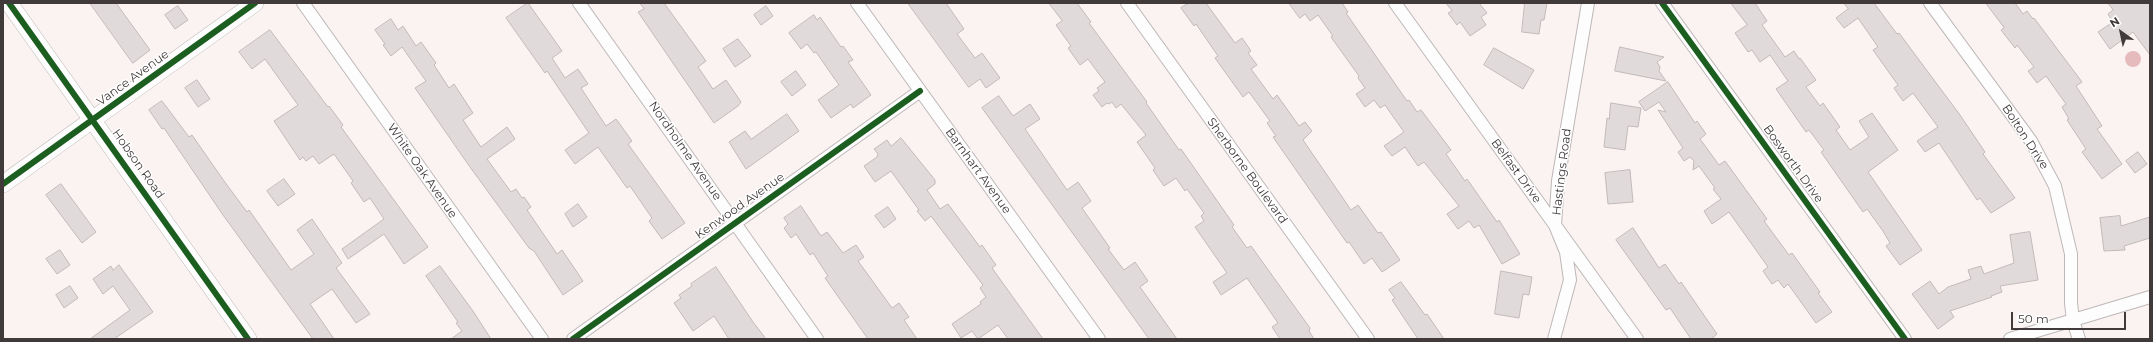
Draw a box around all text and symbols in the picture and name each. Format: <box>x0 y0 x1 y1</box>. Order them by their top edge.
north arrow <box>2101 12 2141 52</box>
text: N <box>2107 14 2122 30</box>
street label: Vance Avenue <box>94 47 172 109</box>
street label: Nordholme Avenue <box>645 99 725 203</box>
street label: Bolton Drive <box>1999 102 2051 172</box>
street label: Sherborne Boulevard <box>1204 115 1290 227</box>
street label: White Oak Avenue <box>384 121 460 221</box>
street label: Bosworth Drive <box>1760 122 1826 206</box>
street label: Barnhart Avenue <box>942 125 1014 217</box>
street label: Hobson Road <box>109 127 167 201</box>
street label: Hastings Road <box>1550 128 1574 216</box>
street label: Belfast Drive <box>1488 136 1544 206</box>
street label: Kenwood Avenue <box>693 170 787 242</box>
scale bar <box>2013 304 2128 330</box>
text: 50 m <box>2018 311 2049 326</box>

